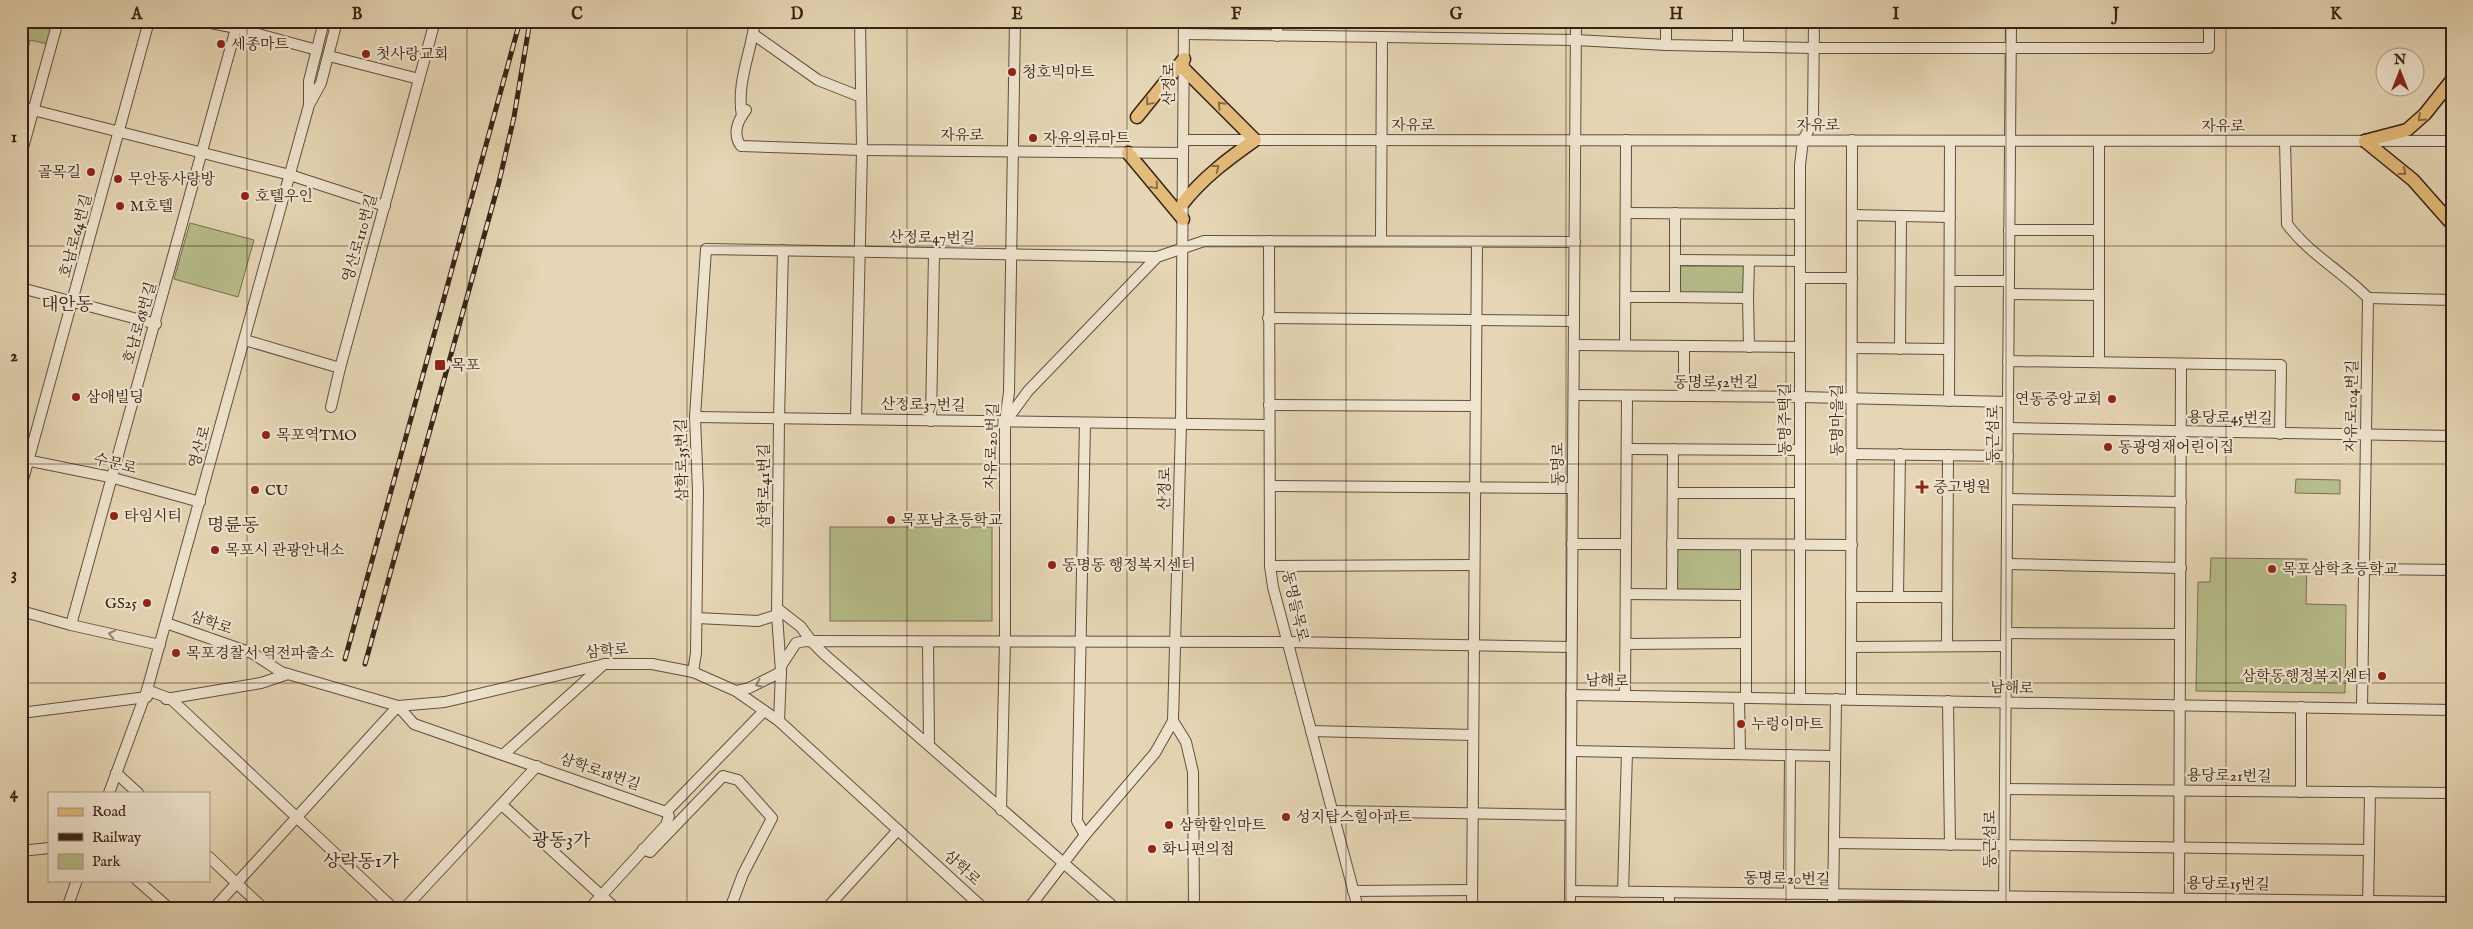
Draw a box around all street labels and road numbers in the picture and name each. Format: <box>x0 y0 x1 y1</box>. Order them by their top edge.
street label: 산정로 <box>1160 62 1179 106</box>
street label: 자유로 <box>1391 116 1435 135</box>
street label: 자유로 <box>1796 116 1840 135</box>
street label: 자유로 <box>2201 117 2245 136</box>
street label: 자유로 <box>940 126 984 145</box>
street label: 호남로64번길 <box>56 192 96 280</box>
street label: 영산로110번길 <box>338 192 382 284</box>
street label: 산정로47번길 <box>889 228 975 248</box>
street label: 호남로68번길 <box>119 280 161 366</box>
street label: 자유로104번길 <box>2342 359 2362 453</box>
street label: 동명로52번길 <box>1674 373 1758 392</box>
street label: 동명주택길 <box>1776 383 1795 455</box>
street label: 동명마을길 <box>1828 384 1847 456</box>
street label: 산정로37번길 <box>880 395 966 415</box>
street label: 자유로20번길 <box>981 402 1003 490</box>
street label: 둥근섬로 <box>1984 405 2003 463</box>
street label: 용당로45번길 <box>2187 408 2273 428</box>
street label: 삼학로35번길 <box>672 418 692 502</box>
street label: 영산로 <box>185 423 215 471</box>
street label: 동명로 <box>1549 442 1568 486</box>
street label: 삼학로41번길 <box>755 443 774 529</box>
street label: 수문로 <box>92 450 139 479</box>
street label: 산정로 <box>1155 467 1175 511</box>
street label: 동명들목로 <box>1278 569 1313 644</box>
street label: 삼학로 <box>187 607 235 639</box>
street label: 삼학로 <box>585 640 630 662</box>
street label: 남해로 <box>1585 671 1629 691</box>
street label: 남해로 <box>1990 678 2035 698</box>
street label: 삼학로18번길 <box>557 749 643 795</box>
street label: 용당로21번길 <box>2186 766 2272 786</box>
street label: 둥근섬로 <box>1981 810 2000 868</box>
street label: 삼학로 <box>940 846 985 890</box>
street label: 동명로20번길 <box>1743 869 1831 889</box>
street label: 용당로15번길 <box>2186 874 2270 894</box>

